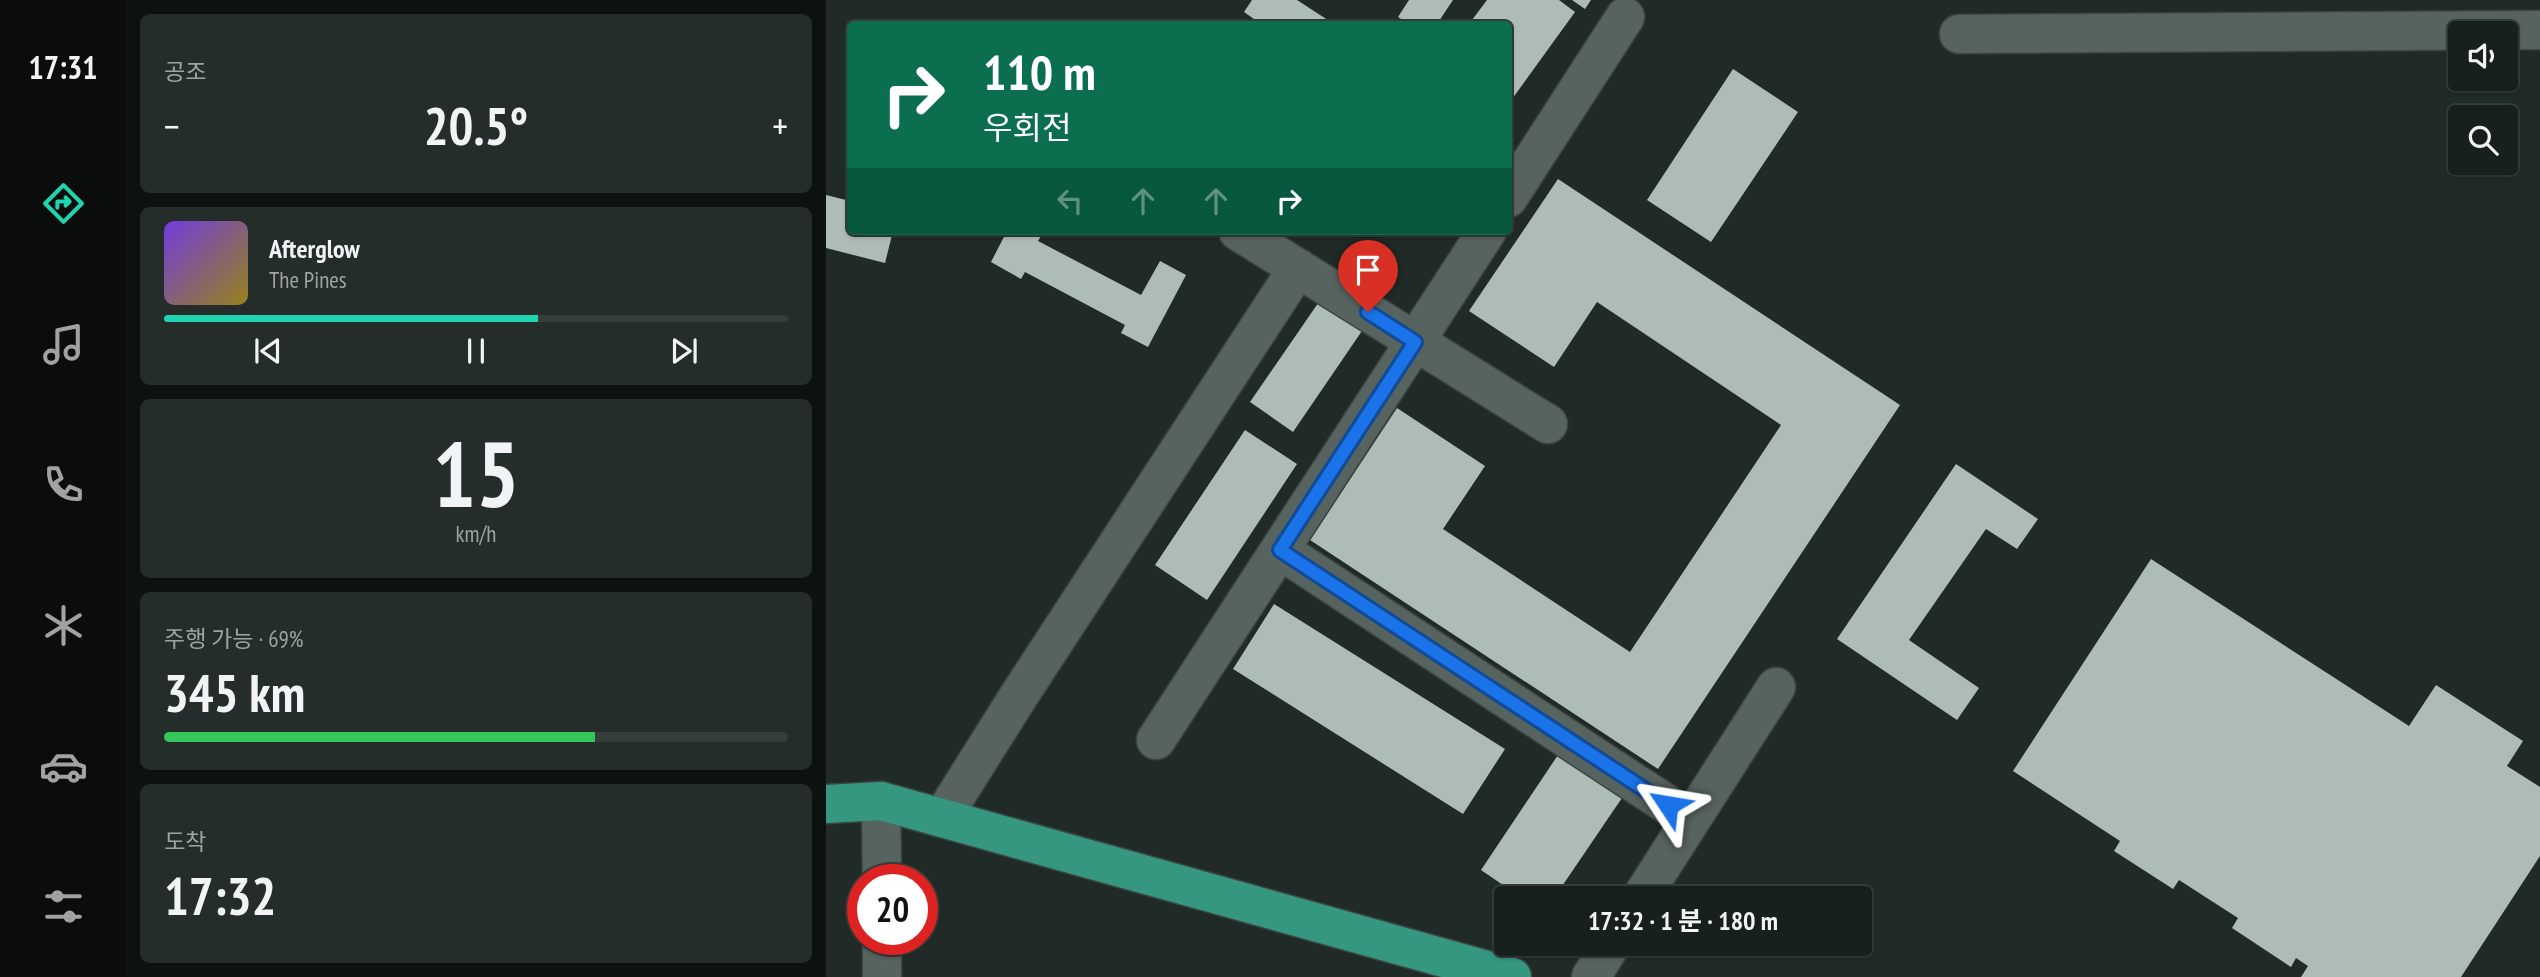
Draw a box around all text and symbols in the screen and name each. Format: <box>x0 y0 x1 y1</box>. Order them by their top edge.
map controls <box>2448 21 2518 175</box>
button: sound <box>2448 21 2518 91</box>
text: 110 m <box>983 40 1096 104</box>
text: 17:31 <box>28 46 98 88</box>
icon: right <box>868 49 959 140</box>
text: 공조 <box>164 57 206 86</box>
text: 20.5° <box>424 92 528 159</box>
text: − <box>164 101 180 150</box>
text: + <box>772 101 788 150</box>
button: search <box>2448 105 2518 175</box>
text: 우회전 <box>983 106 1071 148</box>
icon: directions <box>39 179 88 228</box>
icon: left <box>1051 182 1089 220</box>
icon: ahead <box>1124 182 1162 220</box>
icon: ahead <box>1197 182 1235 220</box>
icon: right <box>1270 182 1308 220</box>
text: Afterglow <box>269 232 360 265</box>
pin <box>1338 240 1398 312</box>
icon: arrive <box>1349 251 1387 289</box>
text: The Pines <box>269 265 347 294</box>
icon: music <box>39 320 88 369</box>
icon: previous <box>249 332 287 370</box>
icon: pause <box>457 332 495 370</box>
icon: next <box>665 332 703 370</box>
text: 15 <box>433 414 520 532</box>
icon: phone <box>39 460 88 509</box>
text: km/h <box>456 519 496 548</box>
icon: climate <box>39 601 88 650</box>
text: 주행 가능 · 69% <box>164 624 304 653</box>
text: 345 km <box>164 659 305 726</box>
icon: car <box>39 742 88 791</box>
position arrow <box>1631 768 1705 842</box>
text: 도착 <box>164 827 206 856</box>
text: 17:32 <box>164 862 276 929</box>
speed limit sign: 20 <box>847 864 938 955</box>
icon: filters <box>39 882 88 931</box>
text: 17:32 · 1 분 · 180 m <box>1588 904 1778 937</box>

